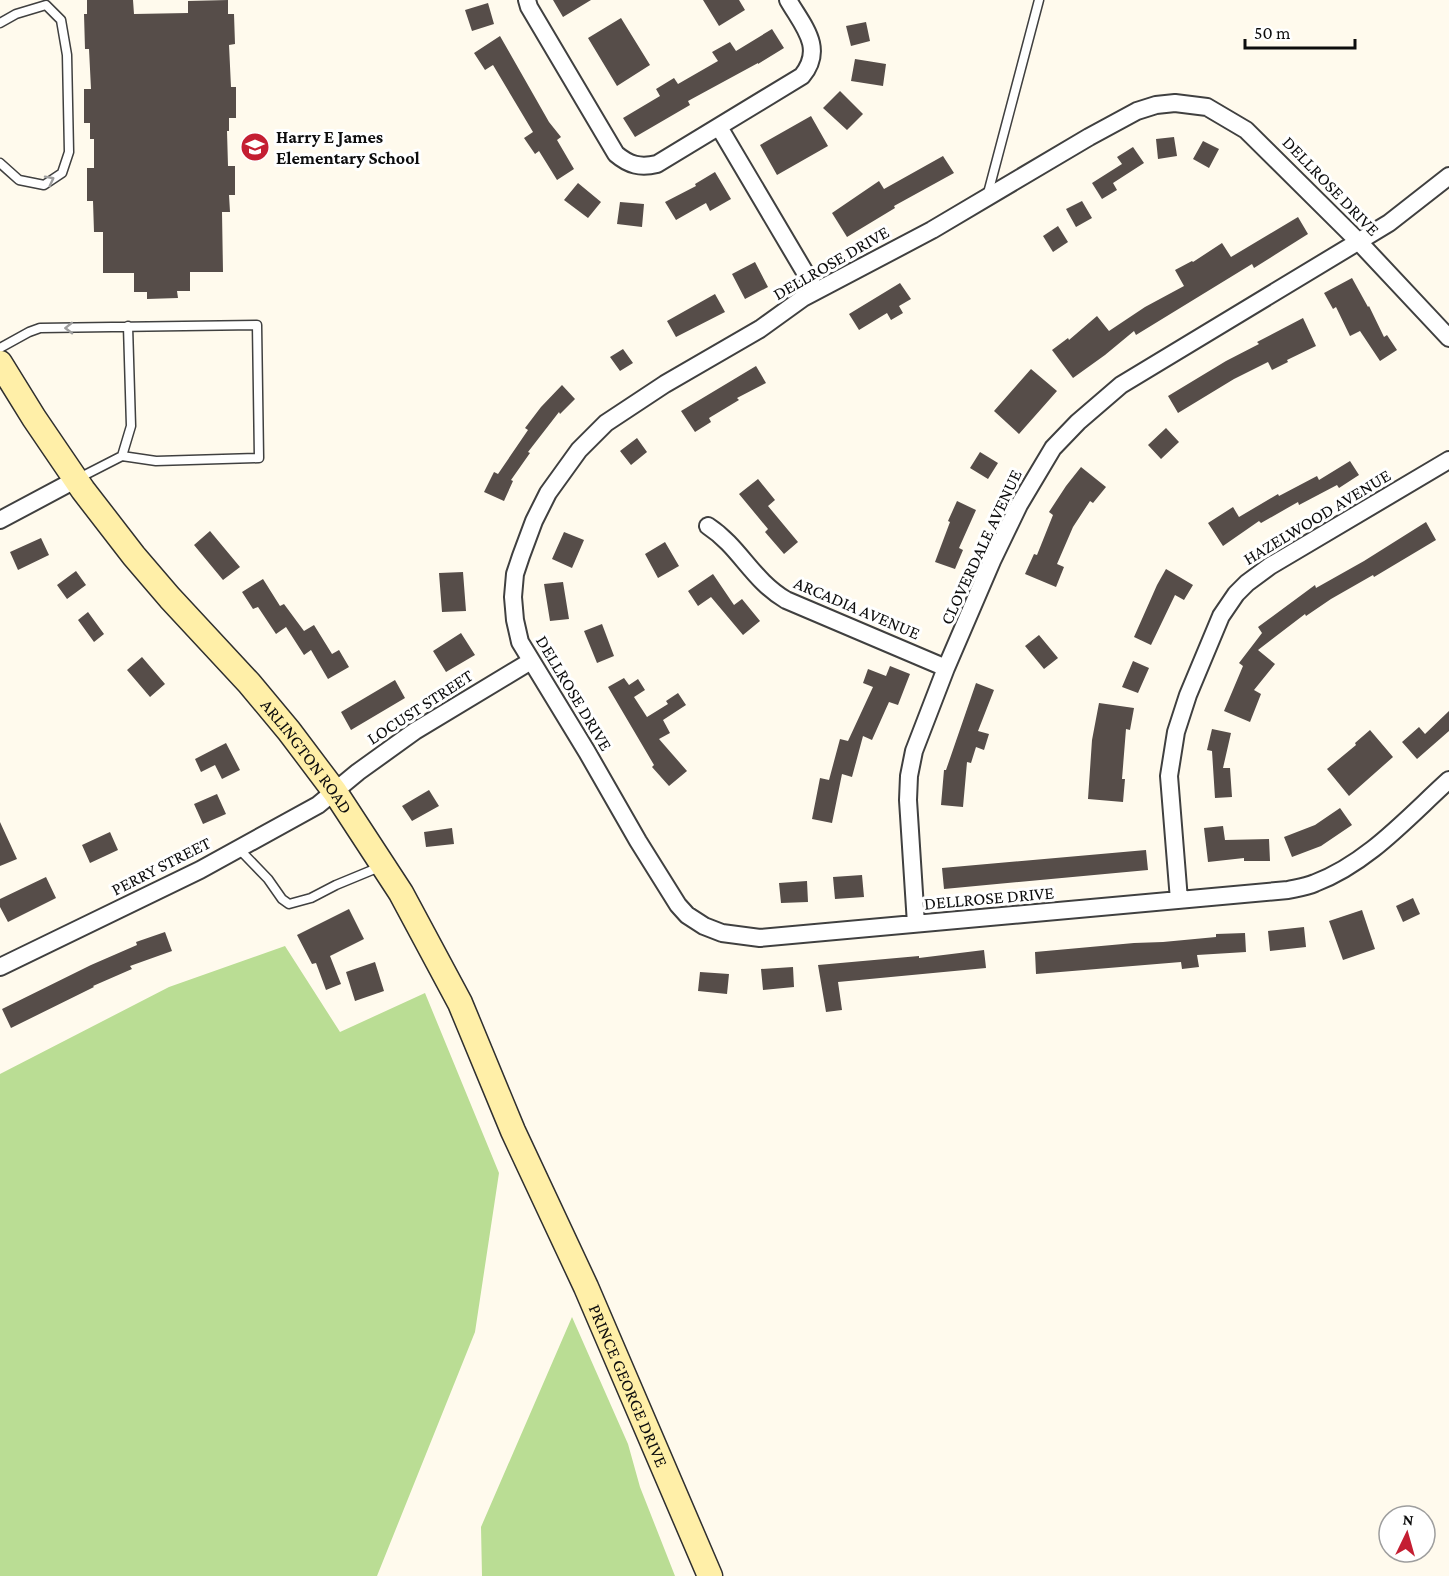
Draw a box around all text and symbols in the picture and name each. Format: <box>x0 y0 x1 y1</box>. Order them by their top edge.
scale bar <box>1245 12 1354 50</box>
text: 50 m <box>1254 23 1291 43</box>
place label: Harry E James Elementary School <box>276 127 420 168</box>
school or university icon: Harry E James Elementary School <box>239 131 271 163</box>
street label: DELLROSE DRIVE <box>1278 132 1384 240</box>
one-way arrow <box>44 175 55 187</box>
street label: DELLROSE DRIVE <box>769 222 893 304</box>
one-way arrow <box>65 321 74 334</box>
street label: HAZELWOOD AVENUE <box>1240 465 1394 569</box>
street label: CLOVERDALE AVENUE <box>936 466 1026 628</box>
street label: ARCADIA AVENUE <box>791 572 923 644</box>
street label: DELLROSE DRIVE <box>532 632 616 754</box>
street label: LOCUST STREET <box>363 665 477 749</box>
street label: ARLINGTON ROAD <box>257 695 357 818</box>
street label: PERRY STREET <box>108 832 214 900</box>
street label: DELLROSE DRIVE <box>923 882 1055 914</box>
street label: PRINCE GEORGE DRIVE <box>585 1301 672 1470</box>
north arrow <box>1377 1504 1437 1564</box>
text: N <box>1402 1511 1415 1529</box>

